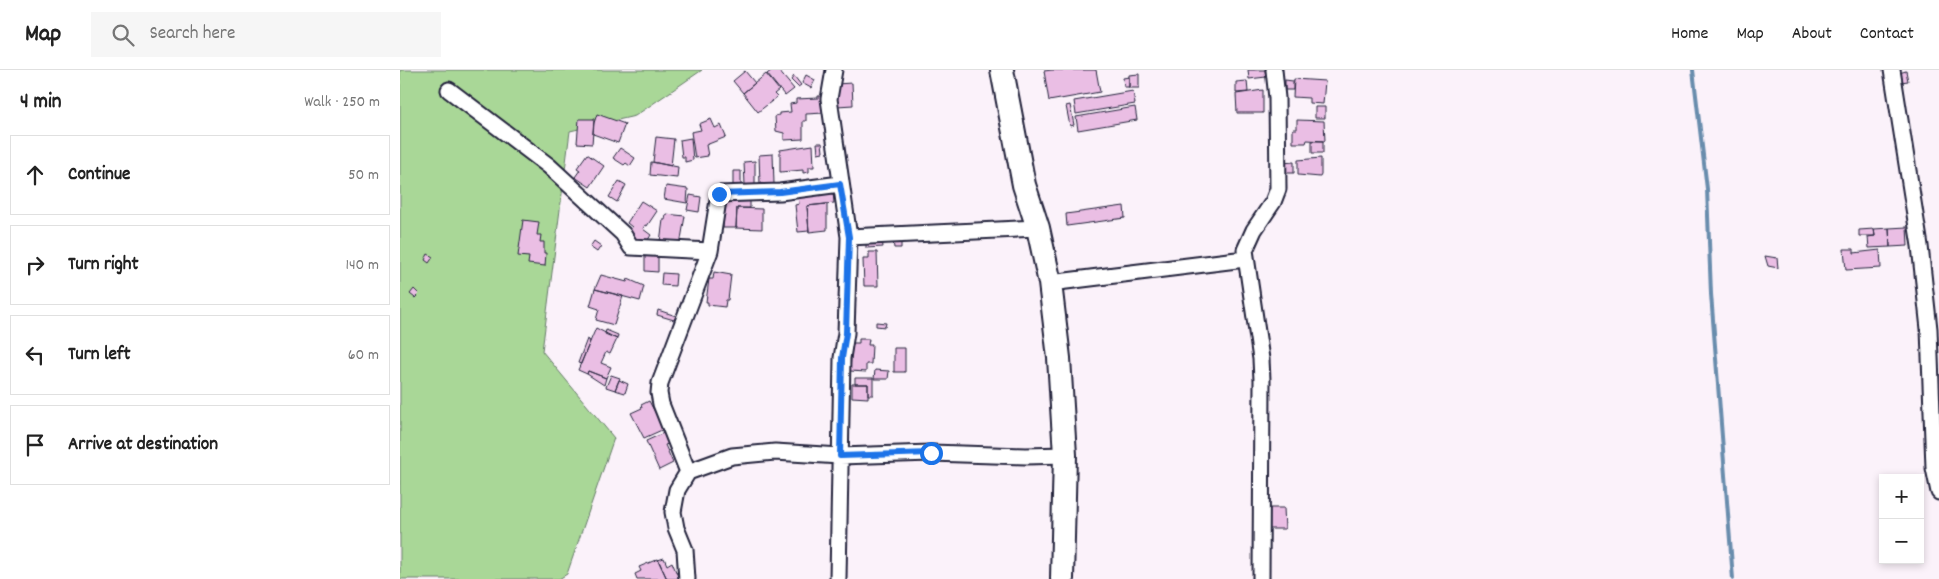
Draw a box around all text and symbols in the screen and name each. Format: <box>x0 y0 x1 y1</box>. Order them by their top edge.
search box <box>91 12 441 57</box>
text: Map <box>25 18 61 52</box>
icon: search <box>109 21 137 49</box>
text: Search here <box>149 21 235 48</box>
text: Home <box>1671 22 1708 47</box>
text: Map <box>1736 22 1764 47</box>
text: About <box>1792 22 1832 47</box>
text: Contact <box>1860 22 1914 47</box>
text: 4 min <box>20 88 62 118</box>
text: Walk · 250 m <box>304 91 380 114</box>
icon: ahead <box>21 161 49 189</box>
text: Continue <box>68 162 130 189</box>
text: 50 m <box>348 164 379 187</box>
route end <box>708 183 731 206</box>
icon: right <box>21 251 49 279</box>
text: Turn right <box>68 252 139 279</box>
text: 140 m <box>345 254 379 277</box>
icon: left <box>21 341 49 369</box>
text: Turn left <box>68 342 131 369</box>
text: 60 m <box>348 344 379 367</box>
icon: arrive <box>21 431 49 459</box>
text: Arrive at destination <box>68 432 218 459</box>
route start <box>920 442 943 465</box>
map controls <box>1879 474 1924 564</box>
button: + <box>1879 474 1924 519</box>
button: − <box>1879 519 1924 564</box>

